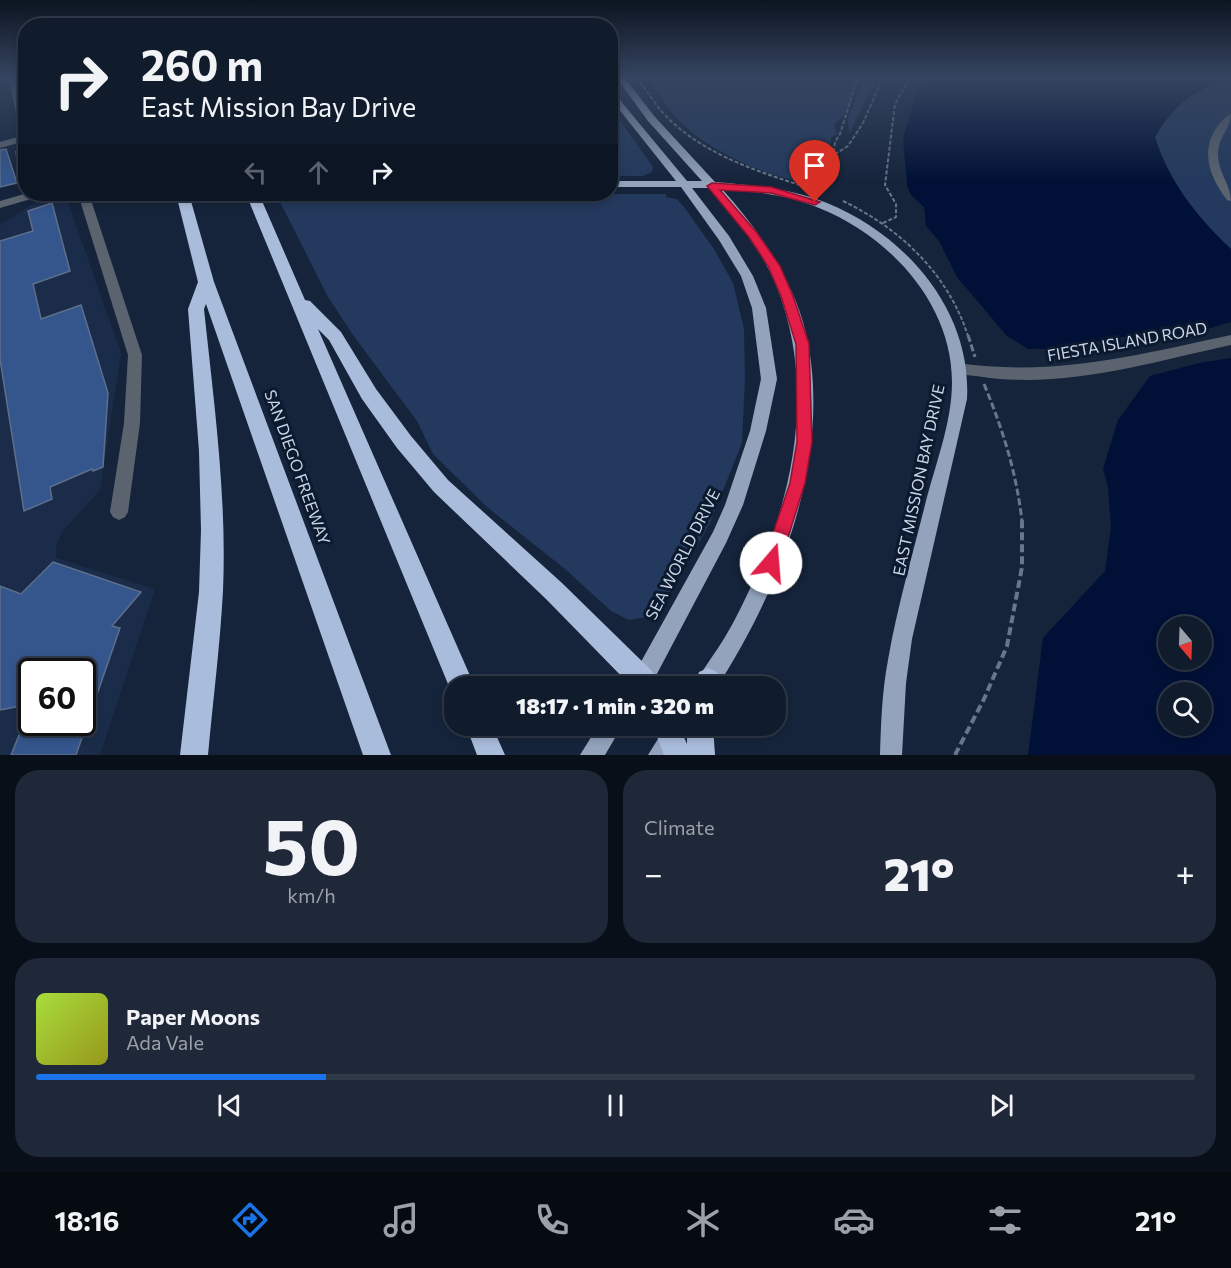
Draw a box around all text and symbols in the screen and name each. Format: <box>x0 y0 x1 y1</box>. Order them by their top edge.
text: 260 m <box>141 38 263 90</box>
icon: right <box>42 42 120 120</box>
text: East Mission Bay Drive <box>141 90 416 123</box>
pin <box>789 140 840 202</box>
icon: arrive <box>798 149 831 182</box>
icon: left <box>239 156 272 189</box>
icon: ahead <box>302 156 335 189</box>
icon: right <box>365 156 398 189</box>
street label: FIESTA ISLAND ROAD <box>1046 318 1208 364</box>
street label: EAST MISSION BAY DRIVE <box>888 383 948 577</box>
street label: SAN DIEGO FREEWAY <box>261 387 335 547</box>
street label: SEA WORLD DRIVE <box>641 485 723 623</box>
position arrow <box>739 531 803 595</box>
north arrow <box>1158 616 1212 670</box>
map controls <box>1158 616 1212 736</box>
speed limit sign: 60 <box>18 658 96 736</box>
button: search <box>1158 682 1212 736</box>
text: 18:17 · 1 min · 320 m <box>516 692 714 719</box>
text: 50 <box>263 796 360 891</box>
text: Climate <box>644 815 714 839</box>
text: 21° <box>884 845 955 900</box>
text: − <box>644 852 663 893</box>
text: + <box>1176 852 1195 893</box>
text: km/h <box>287 883 336 907</box>
text: Paper Moons <box>126 1003 260 1030</box>
text: Ada Vale <box>126 1030 204 1054</box>
icon: previous <box>213 1089 246 1122</box>
icon: pause <box>599 1089 632 1122</box>
icon: next <box>985 1089 1018 1122</box>
icon: directions <box>229 1199 271 1241</box>
icon: music <box>380 1199 422 1241</box>
icon: phone <box>531 1199 573 1241</box>
icon: climate <box>682 1199 724 1241</box>
icon: car <box>833 1199 875 1241</box>
icon: filters <box>984 1199 1026 1241</box>
text: 18:16 <box>55 1204 119 1237</box>
text: 21° <box>1135 1204 1176 1237</box>

